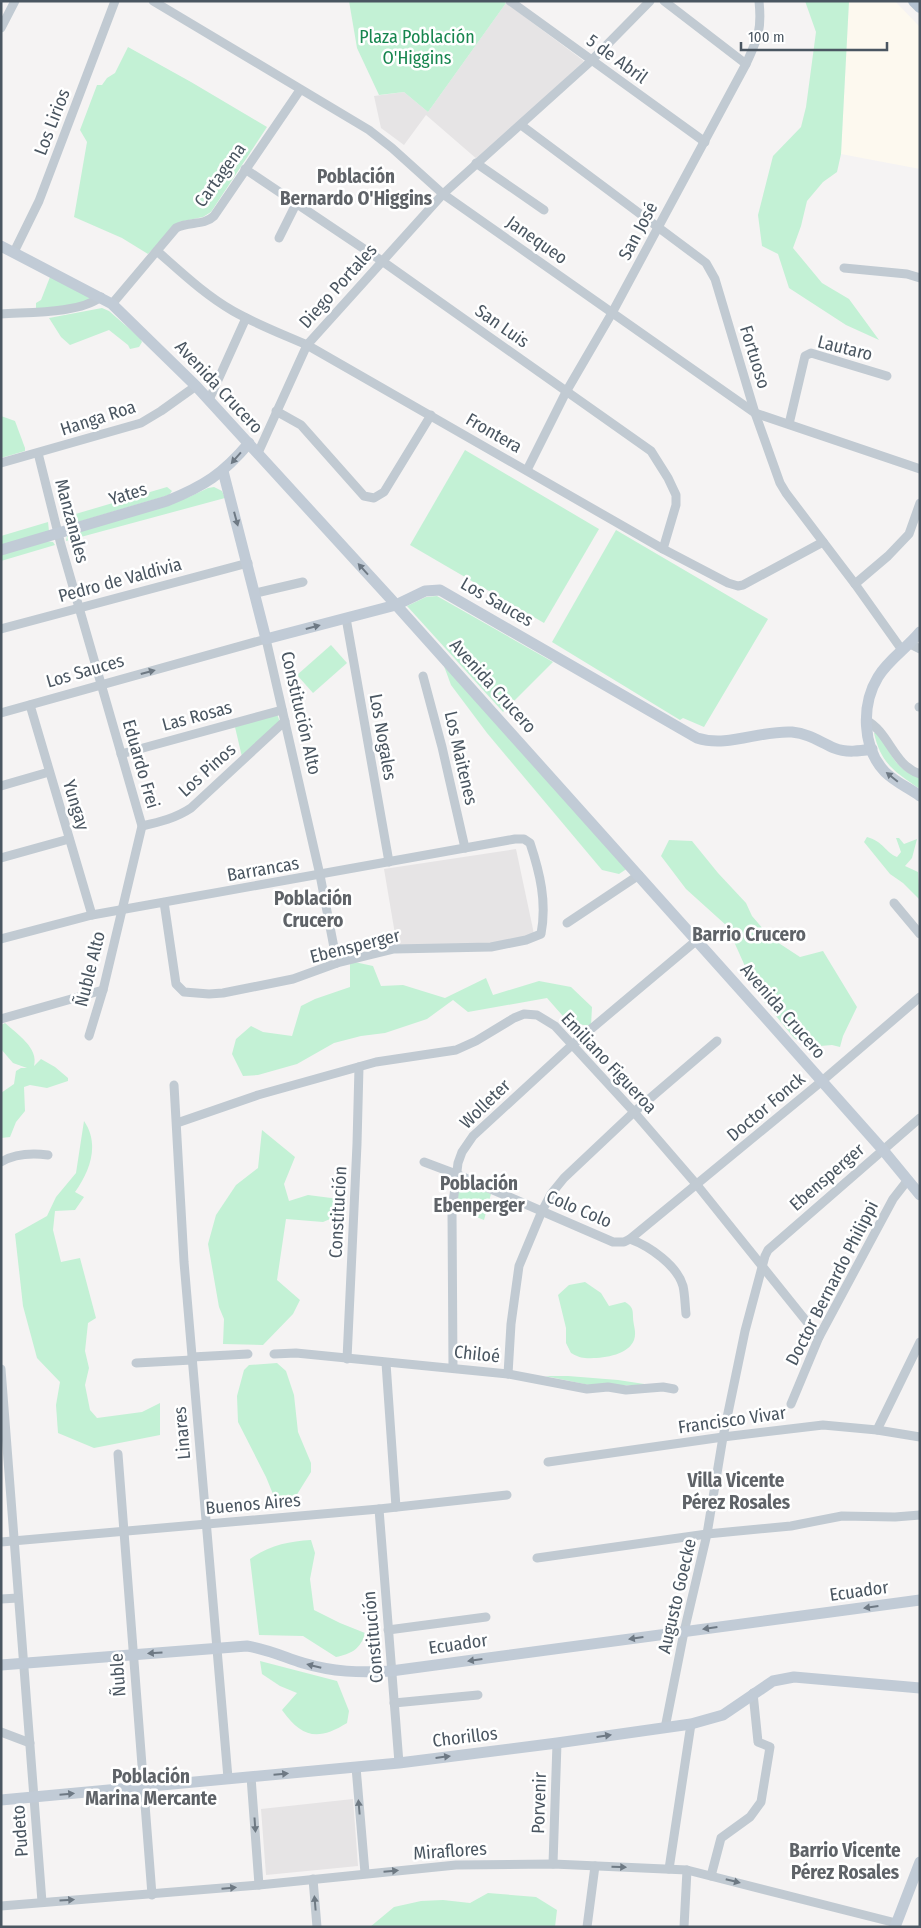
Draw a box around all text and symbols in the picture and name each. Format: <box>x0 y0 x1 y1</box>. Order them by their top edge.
scale bar <box>741 20 887 52</box>
park label: Plaza Población O'Higgins <box>359 26 475 69</box>
text: 100 m <box>748 28 785 46</box>
street label: 5 de Abril <box>582 30 652 89</box>
street label: Los Lirios <box>29 85 75 158</box>
street label: Cartagena <box>189 139 251 211</box>
district label: Población Bernardo O'Higgins <box>280 165 433 210</box>
street label: San José <box>614 198 662 264</box>
street label: Janequeo <box>502 211 572 269</box>
street label: Diego Portales <box>294 239 382 333</box>
street label: San Luis <box>471 300 533 353</box>
street label: Fortuoso <box>735 323 775 391</box>
street label: Lautaro <box>815 331 875 365</box>
street label: Avenida Crucero <box>170 336 268 438</box>
street label: Hanga Roa <box>57 395 139 441</box>
street label: Frontera <box>462 408 526 458</box>
one-way arrow <box>231 451 242 464</box>
street label: Manzanales <box>50 477 94 566</box>
street label: Yates <box>106 478 150 510</box>
one-way arrow <box>232 511 240 526</box>
street label: Pedro de Valdivia <box>56 553 184 607</box>
one-way arrow <box>357 563 369 575</box>
street label: Los Sauces <box>457 572 537 632</box>
one-way arrow <box>306 622 321 630</box>
street label: Avenida Crucero <box>445 634 541 738</box>
street label: Los Sauces <box>43 649 127 693</box>
street label: Constitución Alto <box>276 649 326 777</box>
one-way arrow <box>140 667 155 675</box>
street label: Los Nogales <box>365 692 401 782</box>
street label: Las Rosas <box>160 696 235 736</box>
street label: Los Maitenes <box>440 709 483 807</box>
street label: Eduardo Frei <box>118 717 164 811</box>
street label: Los Pinos <box>174 738 240 801</box>
one-way arrow <box>886 771 899 782</box>
street label: Yungay <box>58 777 94 833</box>
street label: Barrancas <box>225 852 301 886</box>
district label: Población Crucero <box>274 887 352 932</box>
district label: Barrio Crucero <box>692 923 806 946</box>
street label: Ebensperger <box>308 924 403 968</box>
street label: Ñuble Alto <box>70 929 110 1009</box>
street label: Avenida Crucero <box>736 959 830 1063</box>
street label: Emiliano Figueroa <box>557 1008 662 1118</box>
street label: Doctor Fonck <box>722 1067 810 1146</box>
street label: Wolleter <box>455 1074 515 1133</box>
street label: Ebensperger <box>785 1138 869 1215</box>
street label: Constitución <box>325 1165 351 1259</box>
district label: Población Ebenperger <box>433 1172 526 1217</box>
street label: Colo Colo <box>543 1185 615 1233</box>
street label: Doctor Bernardo Philippi <box>781 1197 883 1369</box>
street label: Chiloé <box>453 1341 501 1367</box>
street label: Francisco Vivar <box>677 1401 788 1438</box>
street label: Linares <box>169 1405 195 1460</box>
district label: Villa Vicente Pérez Rosales <box>682 1469 791 1514</box>
street label: Buenos Aires <box>205 1489 302 1519</box>
street label: Augusto Goecke <box>653 1536 701 1656</box>
street label: Ecuador <box>828 1576 891 1606</box>
street label: Constitución <box>358 1590 388 1684</box>
one-way arrow <box>863 1603 879 1611</box>
one-way arrow <box>702 1624 718 1632</box>
street label: Ecuador <box>427 1629 490 1659</box>
one-way arrow <box>628 1634 644 1642</box>
one-way arrow <box>147 1650 163 1658</box>
street label: Ñuble <box>106 1652 130 1697</box>
one-way arrow <box>467 1656 483 1664</box>
one-way arrow <box>307 1662 322 1670</box>
street label: Chorillos <box>431 1722 499 1752</box>
one-way arrow <box>596 1732 612 1740</box>
one-way arrow <box>435 1753 451 1761</box>
district label: Población Marina Mercante <box>85 1765 217 1810</box>
one-way arrow <box>274 1770 290 1778</box>
street label: Porvenir <box>527 1771 551 1834</box>
one-way arrow <box>60 1789 76 1797</box>
one-way arrow <box>355 1799 363 1815</box>
street label: Pudeto <box>7 1804 33 1858</box>
one-way arrow <box>251 1818 259 1834</box>
street label: Miraflores <box>413 1837 488 1865</box>
district label: Barrio Vicente Pérez Rosales <box>789 1839 901 1884</box>
one-way arrow <box>611 1863 627 1871</box>
one-way arrow <box>383 1867 399 1875</box>
one-way arrow <box>726 1878 741 1886</box>
one-way arrow <box>222 1884 238 1892</box>
one-way arrow <box>311 1895 319 1911</box>
one-way arrow <box>60 1896 76 1904</box>

